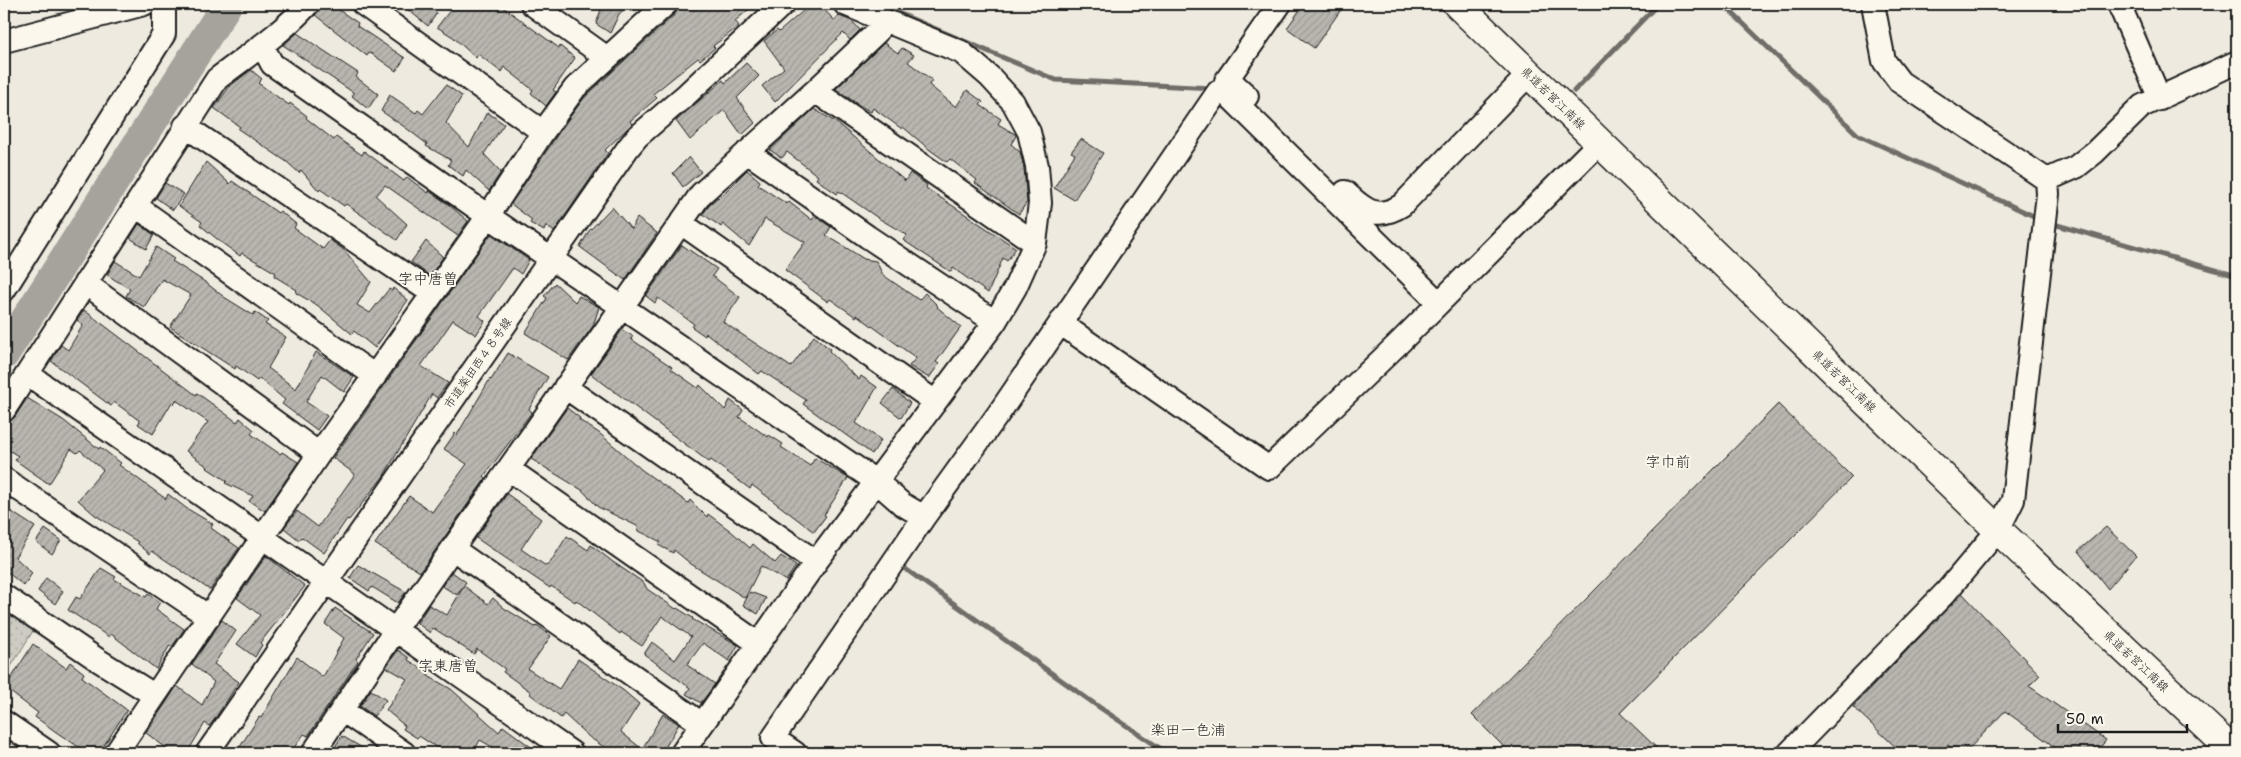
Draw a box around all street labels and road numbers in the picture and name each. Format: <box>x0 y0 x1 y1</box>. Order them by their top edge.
street label: 県道若宮江南線 <box>1517 63 1589 133</box>
street label: 市道楽田西４８号線 <box>440 314 516 412</box>
street label: 県道若宮江南線 <box>1808 346 1880 416</box>
street label: 県道若宮江南線 <box>2100 626 2172 696</box>

